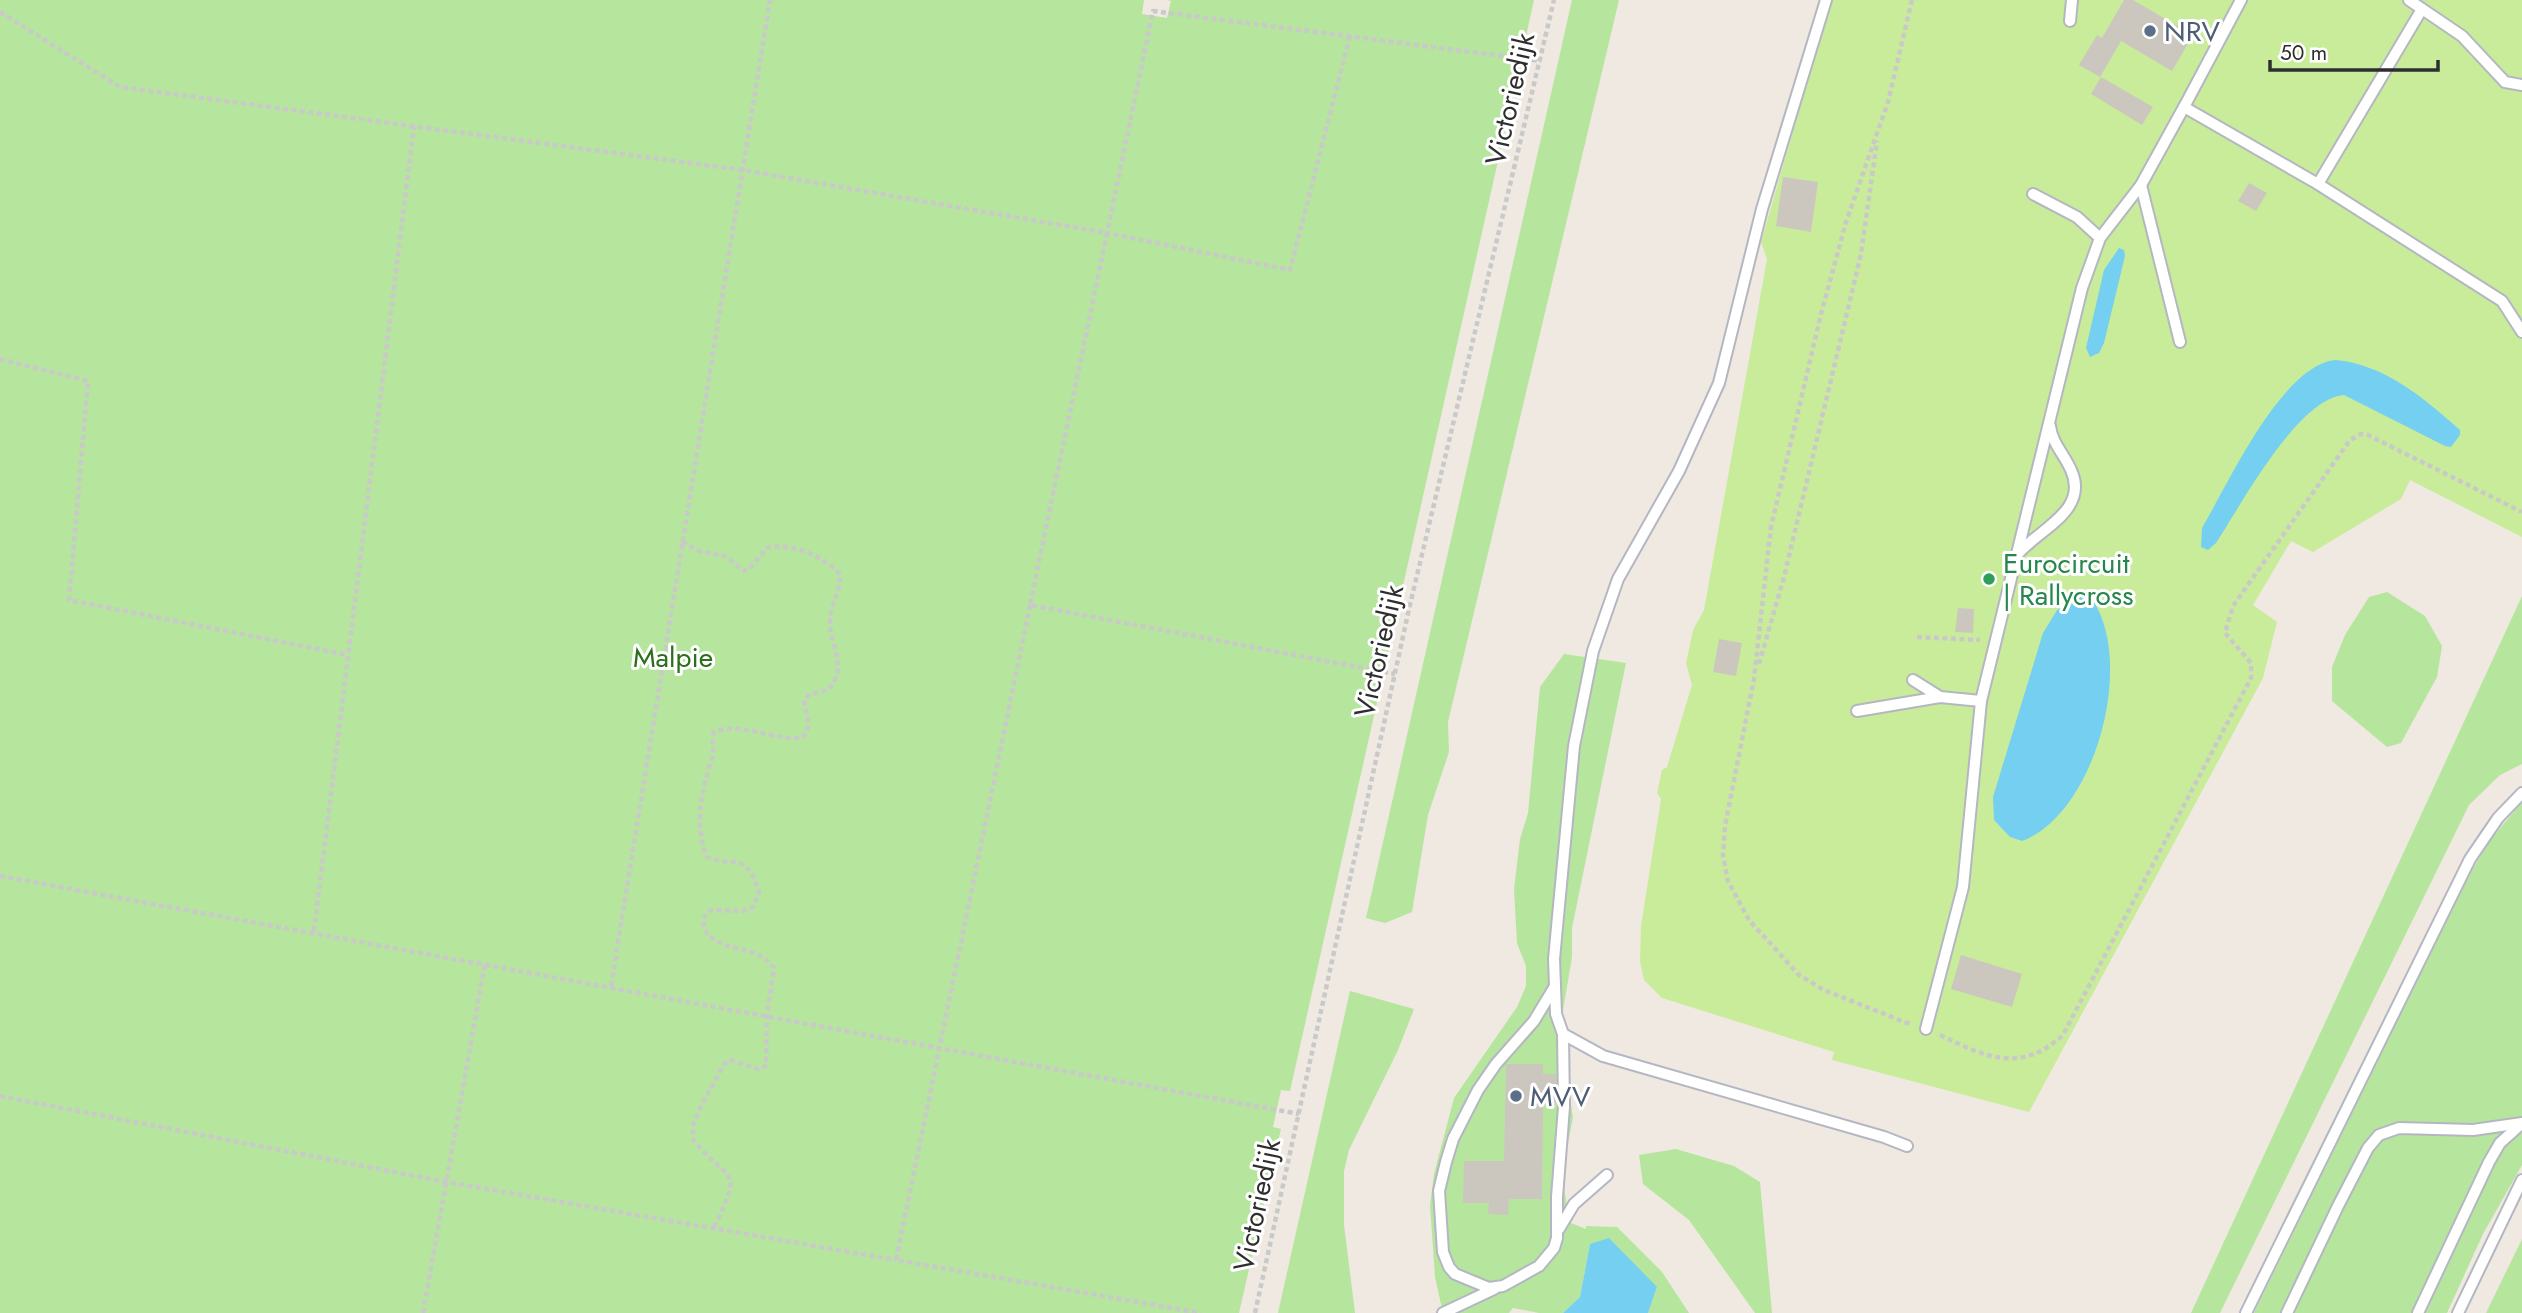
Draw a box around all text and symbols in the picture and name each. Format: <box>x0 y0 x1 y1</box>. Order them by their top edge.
place label: NRV <box>2164 11 2220 52</box>
marker: NRV <box>2142 23 2158 39</box>
street label: Victoriedijk <box>1475 28 1545 169</box>
scale bar <box>2270 28 2438 72</box>
text: 50 m <box>2280 38 2327 68</box>
place label: Eurocircuit | Rallycross <box>2003 543 2133 616</box>
marker: Eurocircuit | Rallycross <box>1981 571 1997 587</box>
street label: Victoriedijk <box>1344 580 1414 721</box>
park label: Malpie <box>633 637 713 678</box>
place label: MVV <box>1530 1076 1591 1117</box>
marker: MVV <box>1508 1088 1524 1104</box>
street label: Victoriedijk <box>1223 1134 1291 1275</box>

